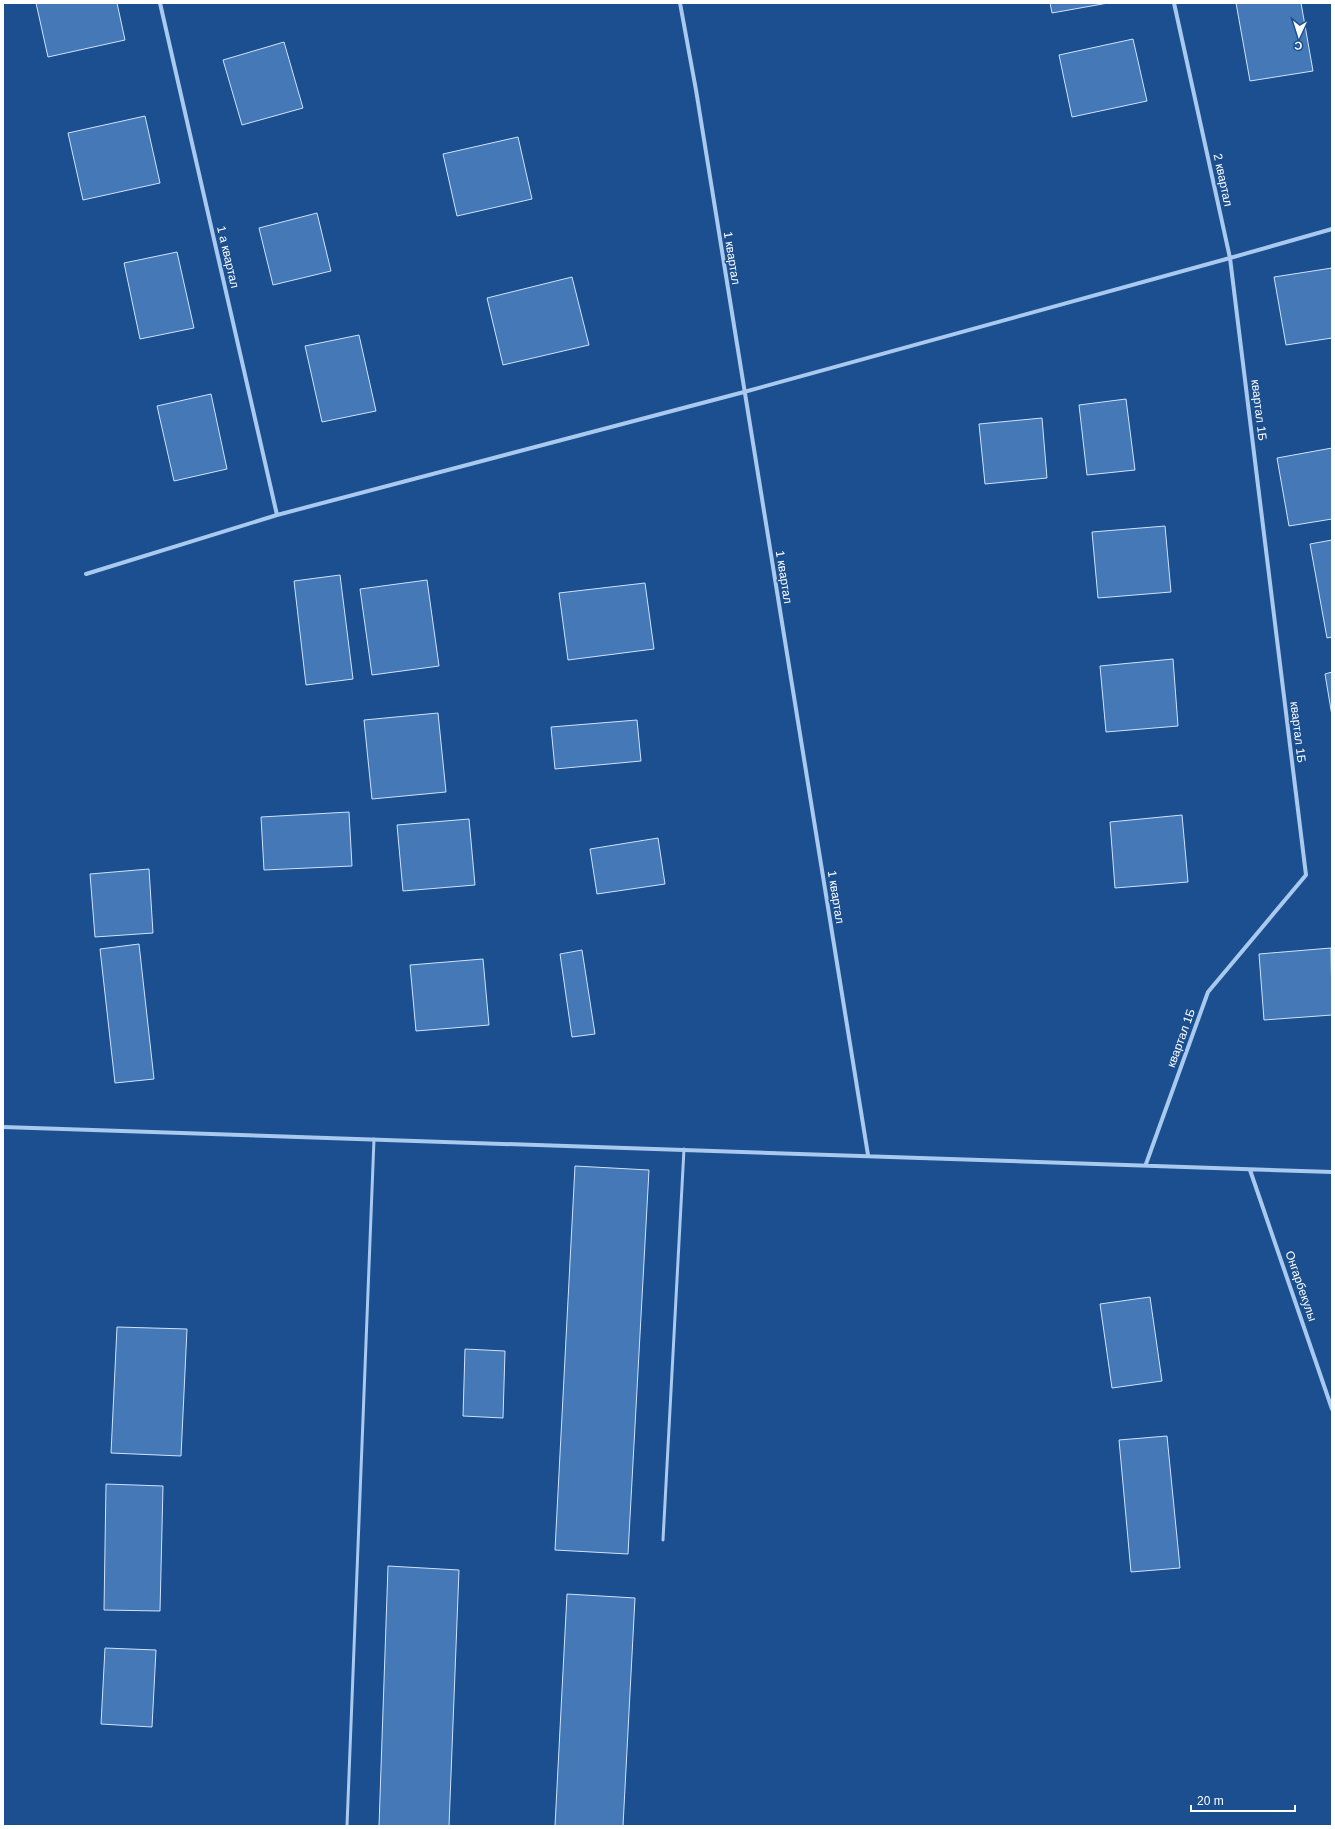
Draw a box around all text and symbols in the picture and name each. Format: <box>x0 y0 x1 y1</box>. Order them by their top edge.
north arrow <box>1279 16 1319 56</box>
text: С <box>1294 40 1303 52</box>
street label: 2 квартал <box>1211 152 1235 208</box>
street label: 1 а квартал <box>214 224 242 290</box>
street label: 1 квартал <box>721 230 743 286</box>
street label: квартал 1Б <box>1248 379 1270 441</box>
street label: 1 квартал <box>773 549 795 605</box>
street label: квартал 1Б <box>1287 701 1309 763</box>
street label: 1 квартал <box>825 869 847 925</box>
street label: квартал 1Б <box>1164 1007 1198 1069</box>
street label: Онгарбекулы <box>1282 1249 1320 1323</box>
scale bar <box>1191 1787 1295 1813</box>
text: 20 m <box>1197 1794 1224 1808</box>

